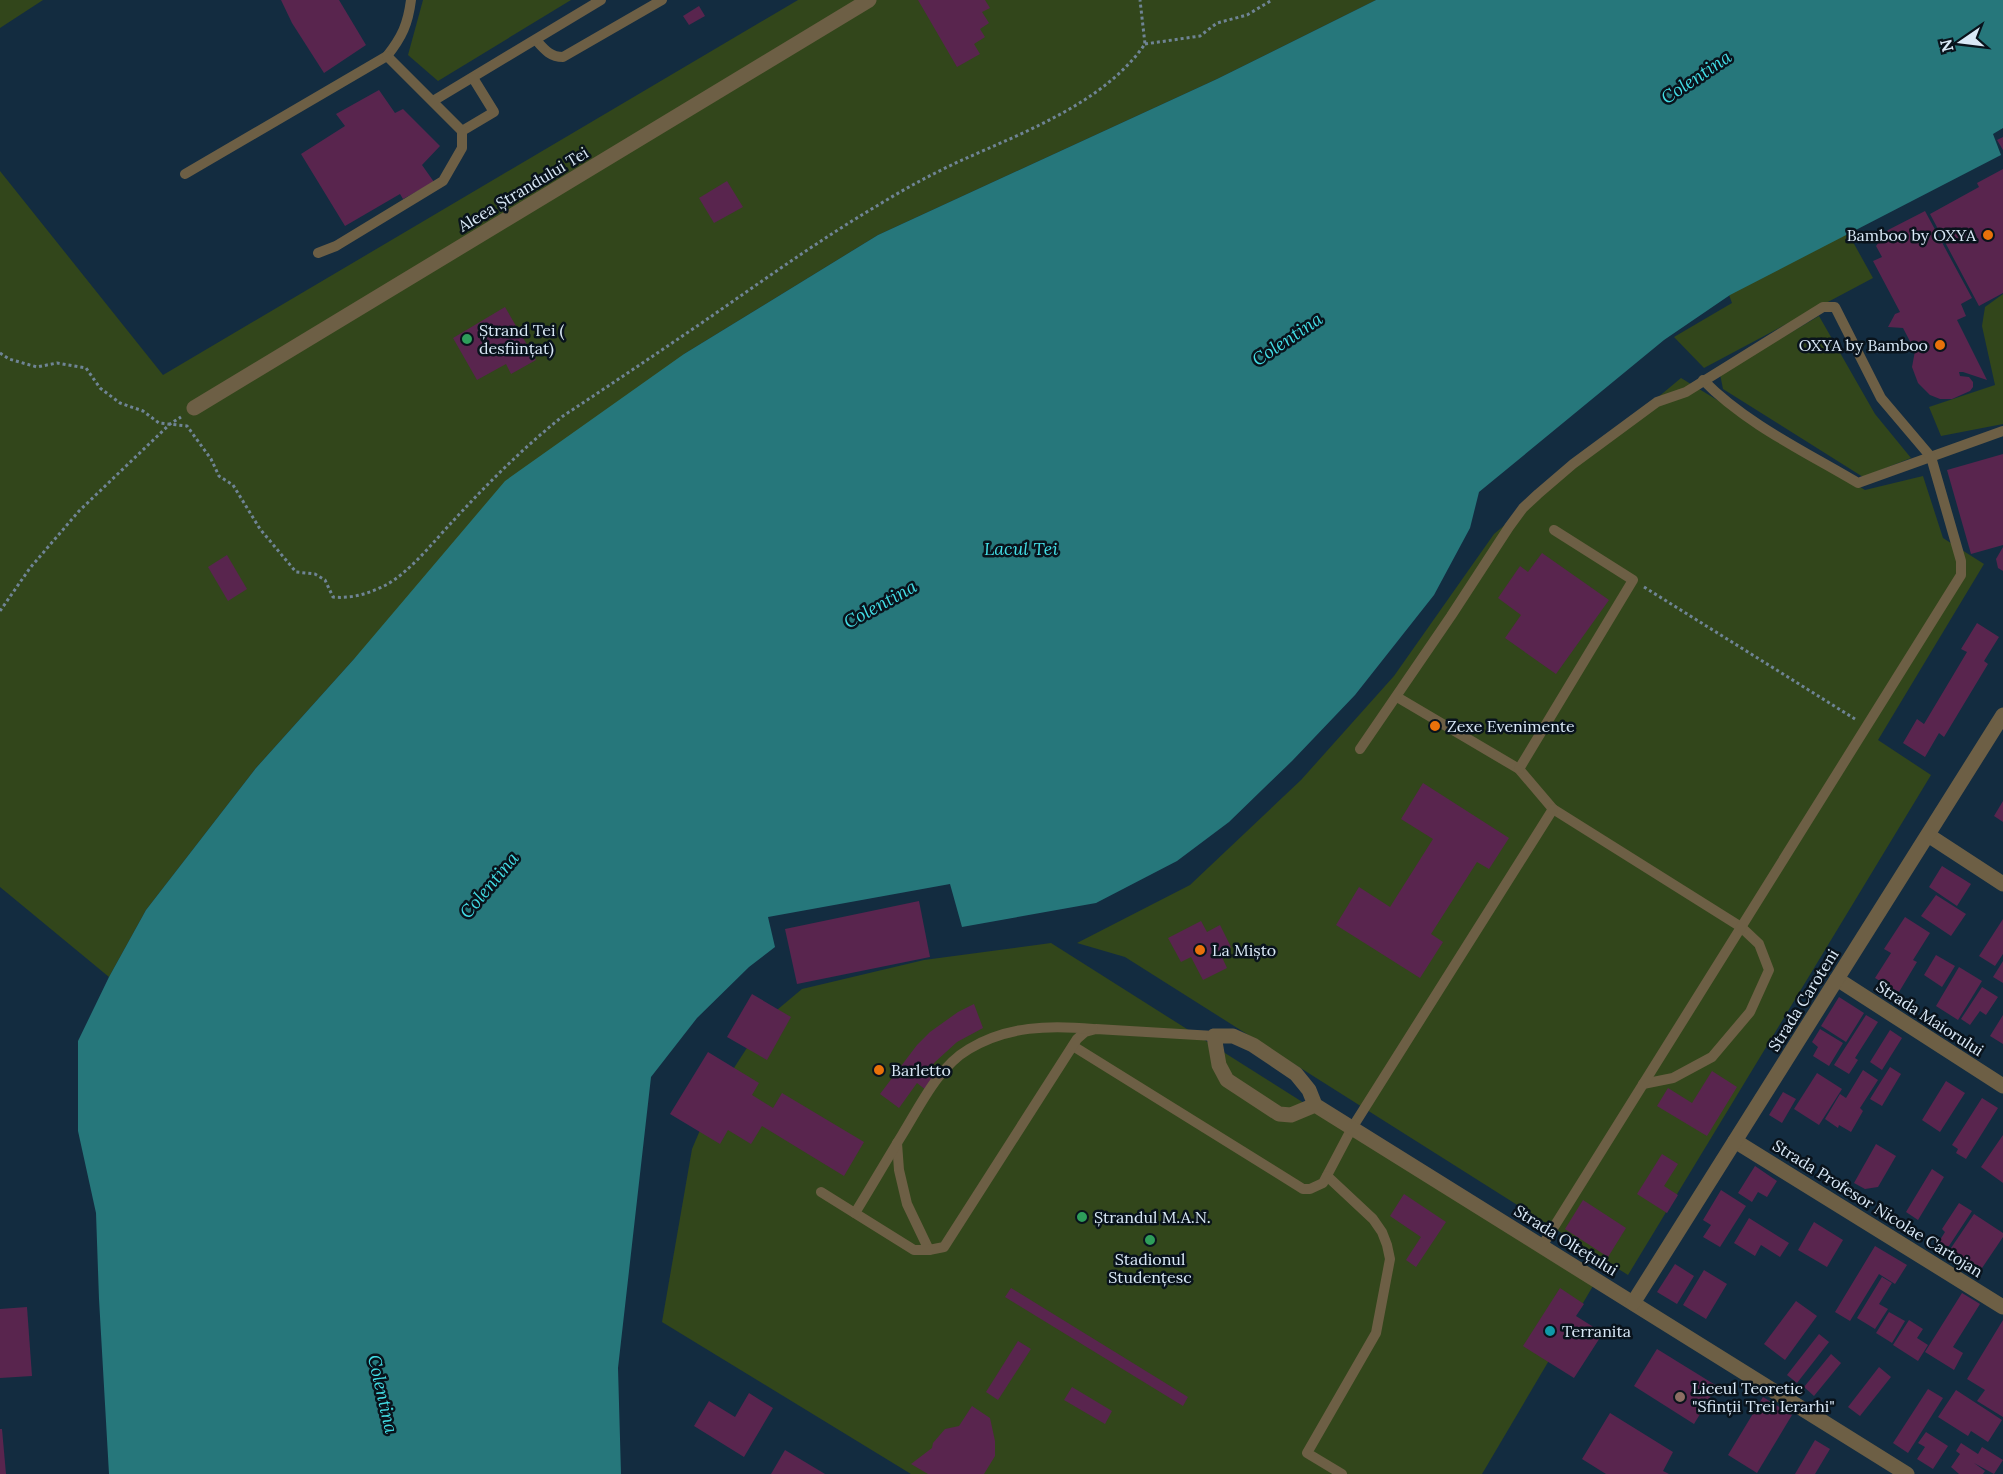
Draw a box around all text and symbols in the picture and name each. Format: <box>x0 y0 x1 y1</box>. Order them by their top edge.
north arrow <box>1931 12 1991 72</box>
text: N <box>1935 37 1958 54</box>
water label: Colentina <box>1656 45 1736 109</box>
street label: Aleea Ștrandului Tei <box>453 142 592 236</box>
place label: Bamboo by OXYA <box>1847 225 1977 245</box>
marker: Bamboo by OXYA <box>1981 228 1995 242</box>
water label: Colentina <box>1247 307 1327 371</box>
place label: Ștrand Tei ( desființat) <box>479 320 565 359</box>
marker: Ștrand Tei ( desființat) <box>460 332 474 346</box>
place label: OXYA by Bamboo <box>1799 335 1928 355</box>
marker: OXYA by Bamboo <box>1933 338 1947 352</box>
water label: Lacul Tei <box>984 537 1058 560</box>
water label: Colentina <box>840 575 921 633</box>
place label: Zexe Evenimente <box>1447 716 1575 736</box>
marker: Zexe Evenimente <box>1428 719 1442 733</box>
water label: Colentina <box>455 847 524 923</box>
place label: La Mișto <box>1212 940 1276 960</box>
marker: La Mișto <box>1193 943 1207 957</box>
street label: Strada Caroteni <box>1764 945 1842 1055</box>
street label: Strada Maiorului <box>1873 976 1987 1060</box>
place label: Barletto <box>891 1060 951 1080</box>
marker: Barletto <box>872 1063 886 1077</box>
street label: Strada Profesor Nicolae Cartojan <box>1769 1135 1987 1281</box>
street label: Strada Oltețului <box>1511 1200 1621 1280</box>
place label: Ștrandul M.A.N. <box>1094 1207 1211 1227</box>
marker: Ștrandul M.A.N. <box>1075 1210 1089 1224</box>
marker: Stadionul Studențesc <box>1143 1233 1157 1247</box>
place label: Stadionul Studențesc <box>1108 1249 1192 1287</box>
place label: Terranita <box>1562 1321 1631 1341</box>
marker: Terranita <box>1543 1324 1557 1338</box>
water label: Colentina <box>363 1353 403 1436</box>
place label: Liceul Teoretic "Sfinții Trei Ierarhi" <box>1692 1378 1835 1416</box>
marker: Liceul Teoretic "Sfinții Trei Ierarhi" <box>1673 1390 1687 1404</box>

